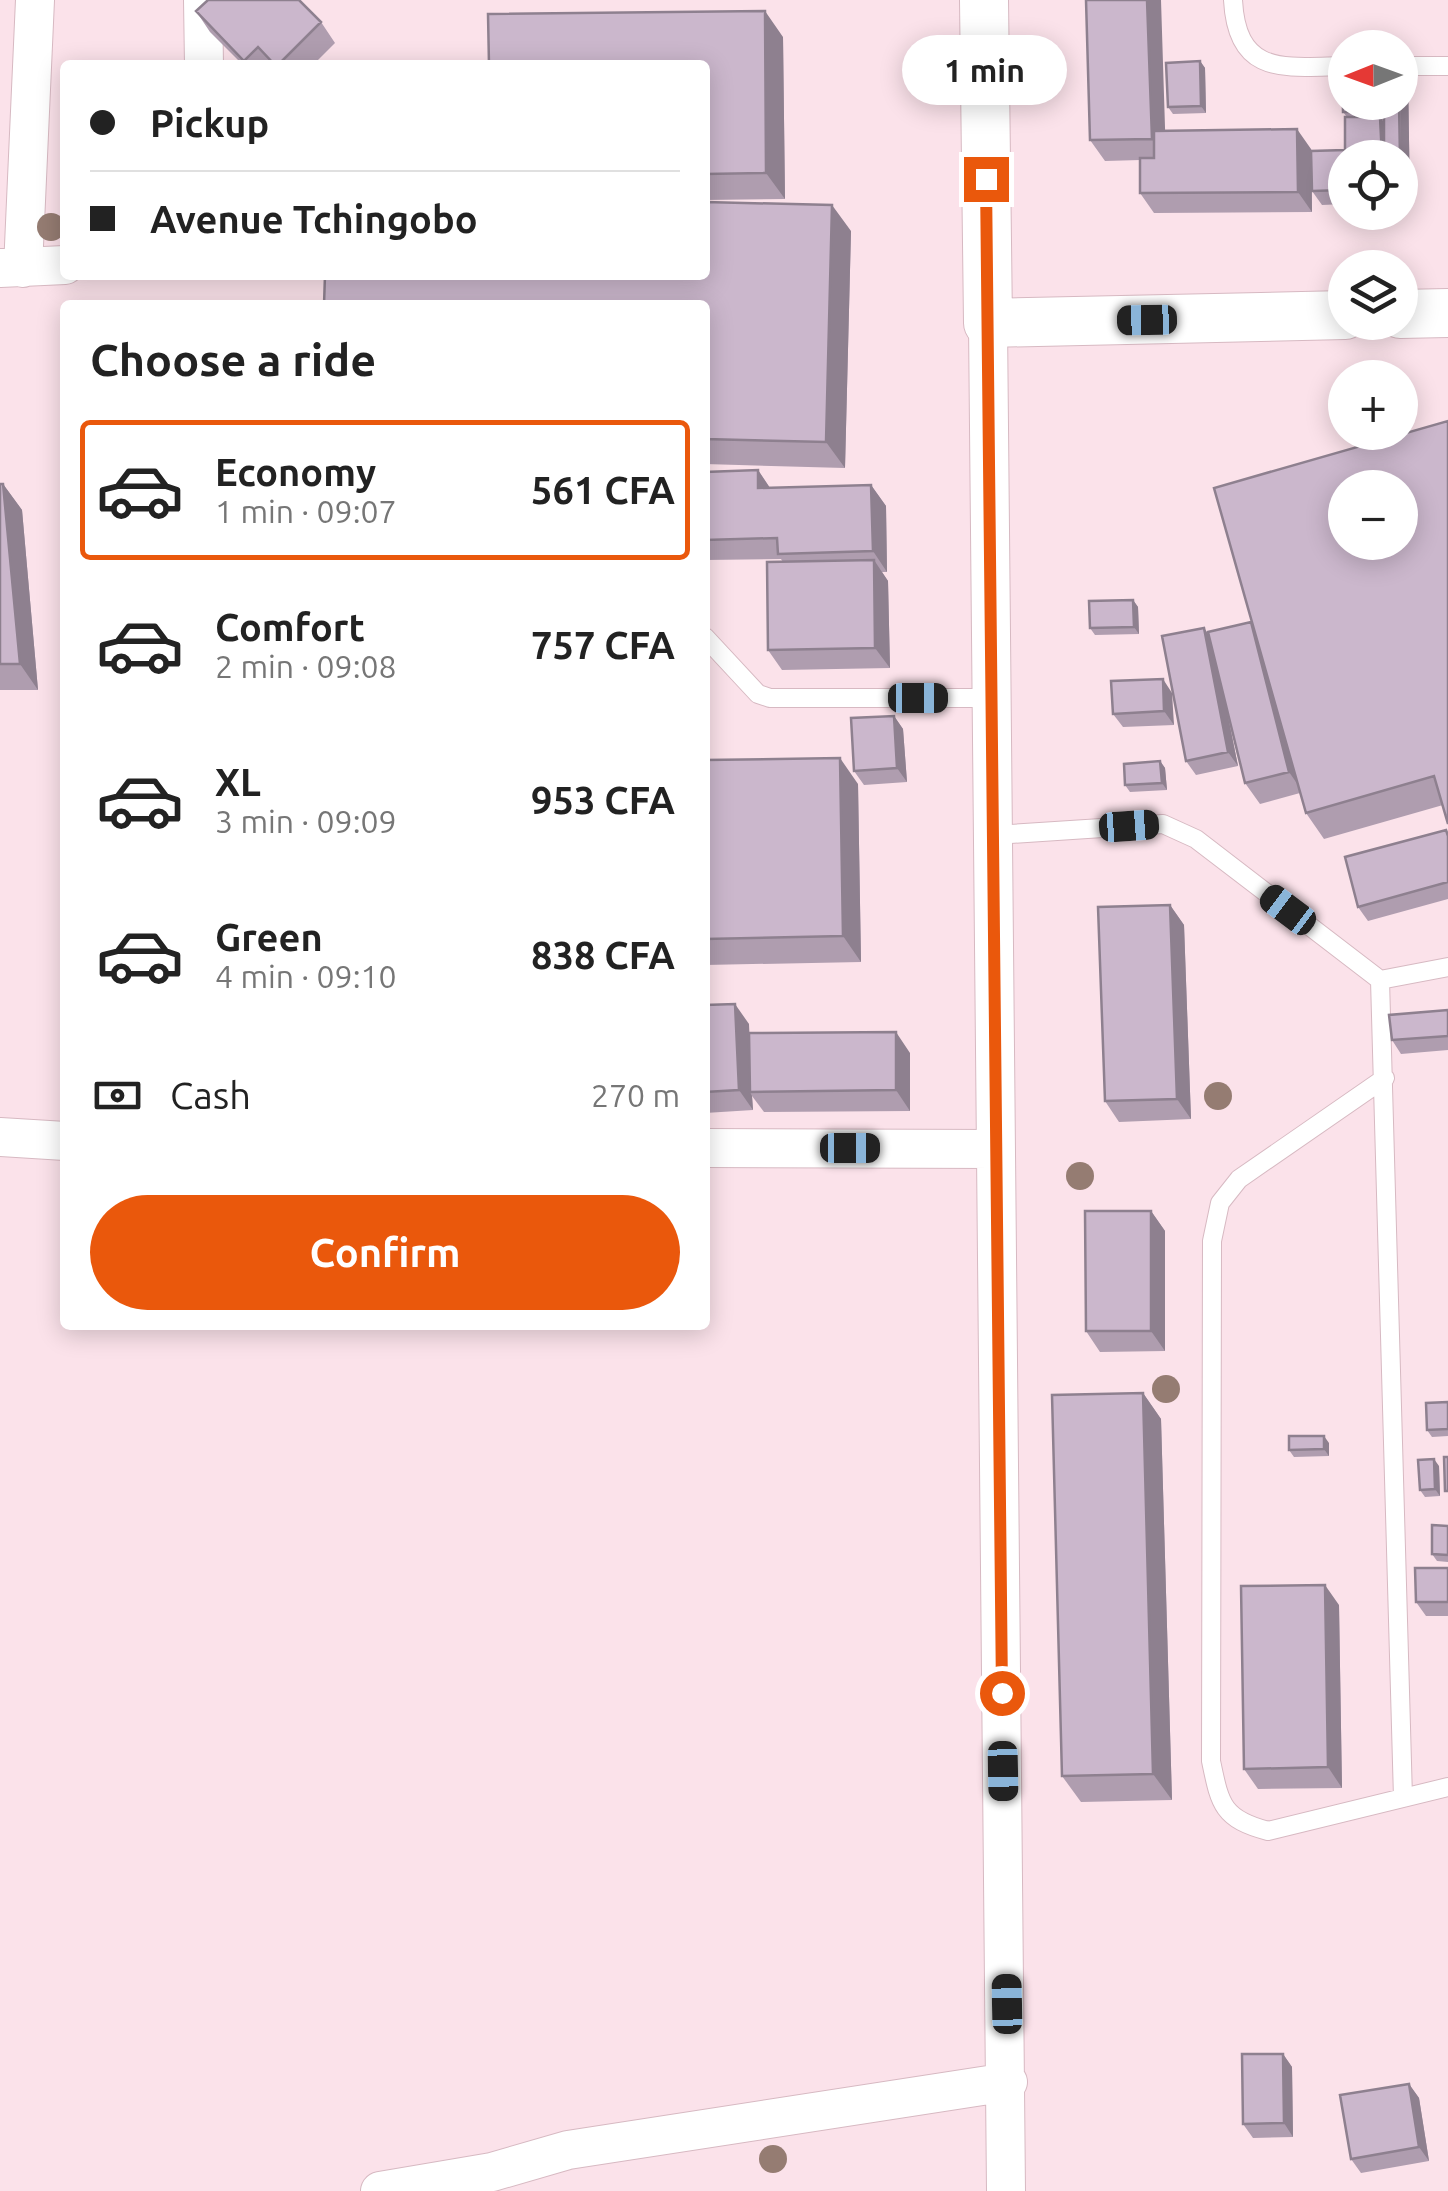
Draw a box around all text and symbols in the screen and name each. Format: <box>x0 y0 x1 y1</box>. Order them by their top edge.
north arrow <box>1328 30 1418 120</box>
map controls <box>1328 30 1418 560</box>
callout: 1 min <box>904 34 1068 104</box>
text: 1 min <box>944 52 1025 88</box>
text: Pickup <box>150 102 269 144</box>
button: locate <box>1328 140 1418 230</box>
route end <box>964 157 1009 202</box>
text: Avenue Tchingobo <box>150 198 478 240</box>
button: layers <box>1328 250 1418 340</box>
car <box>1117 304 1177 336</box>
text: Choose a ride <box>90 334 376 385</box>
button: + <box>1328 360 1418 450</box>
icon: car <box>95 445 185 535</box>
text: Economy <box>215 451 376 493</box>
text: 561 CFA <box>531 469 675 511</box>
button: − <box>1328 470 1418 560</box>
text: 1 min · 09:07 <box>215 493 397 529</box>
icon: car <box>95 600 185 690</box>
text: Comfort <box>215 606 365 648</box>
text: 757 CFA <box>531 624 675 666</box>
text: 2 min · 09:08 <box>215 648 397 684</box>
car <box>888 683 948 713</box>
icon: car <box>95 755 185 845</box>
text: XL <box>215 761 261 803</box>
text: 953 CFA <box>531 779 675 821</box>
text: 3 min · 09:09 <box>215 803 397 839</box>
car <box>1098 809 1160 843</box>
car <box>1255 880 1321 940</box>
icon: car <box>95 910 185 1000</box>
text: Green <box>215 916 323 958</box>
text: 838 CFA <box>531 934 675 976</box>
text: 4 min · 09:10 <box>215 958 397 994</box>
icon: cash <box>90 1068 145 1123</box>
text: Cash <box>170 1074 251 1116</box>
text: 270 m <box>591 1077 680 1113</box>
car <box>820 1133 880 1163</box>
button: Confirm <box>90 1195 680 1310</box>
route start <box>980 1671 1025 1716</box>
car <box>987 1741 1019 1801</box>
car <box>991 1974 1023 2034</box>

